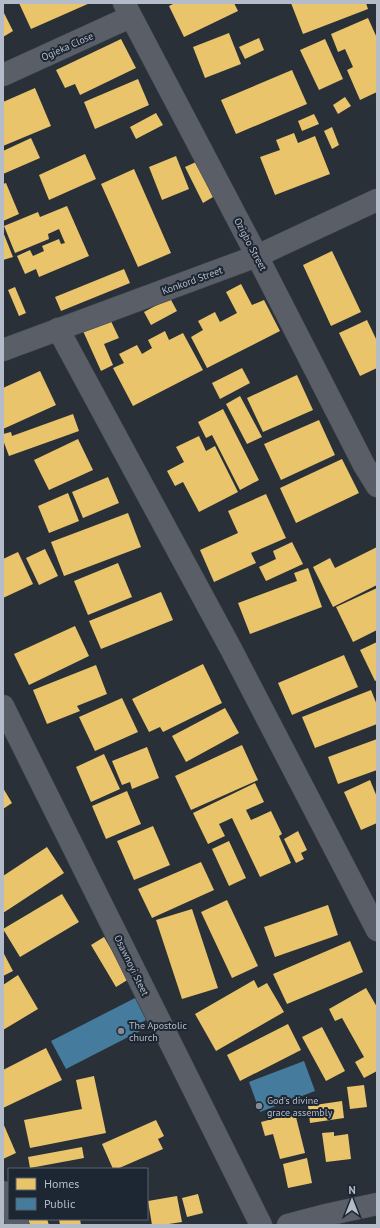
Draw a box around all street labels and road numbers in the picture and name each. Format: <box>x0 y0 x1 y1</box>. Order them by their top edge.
street label: Ogieka Close <box>39 29 95 64</box>
street label: Ozigbo Street <box>231 216 270 273</box>
street label: Konkord Street <box>160 263 225 297</box>
street label: Osawnoyi Steet <box>111 933 152 998</box>

